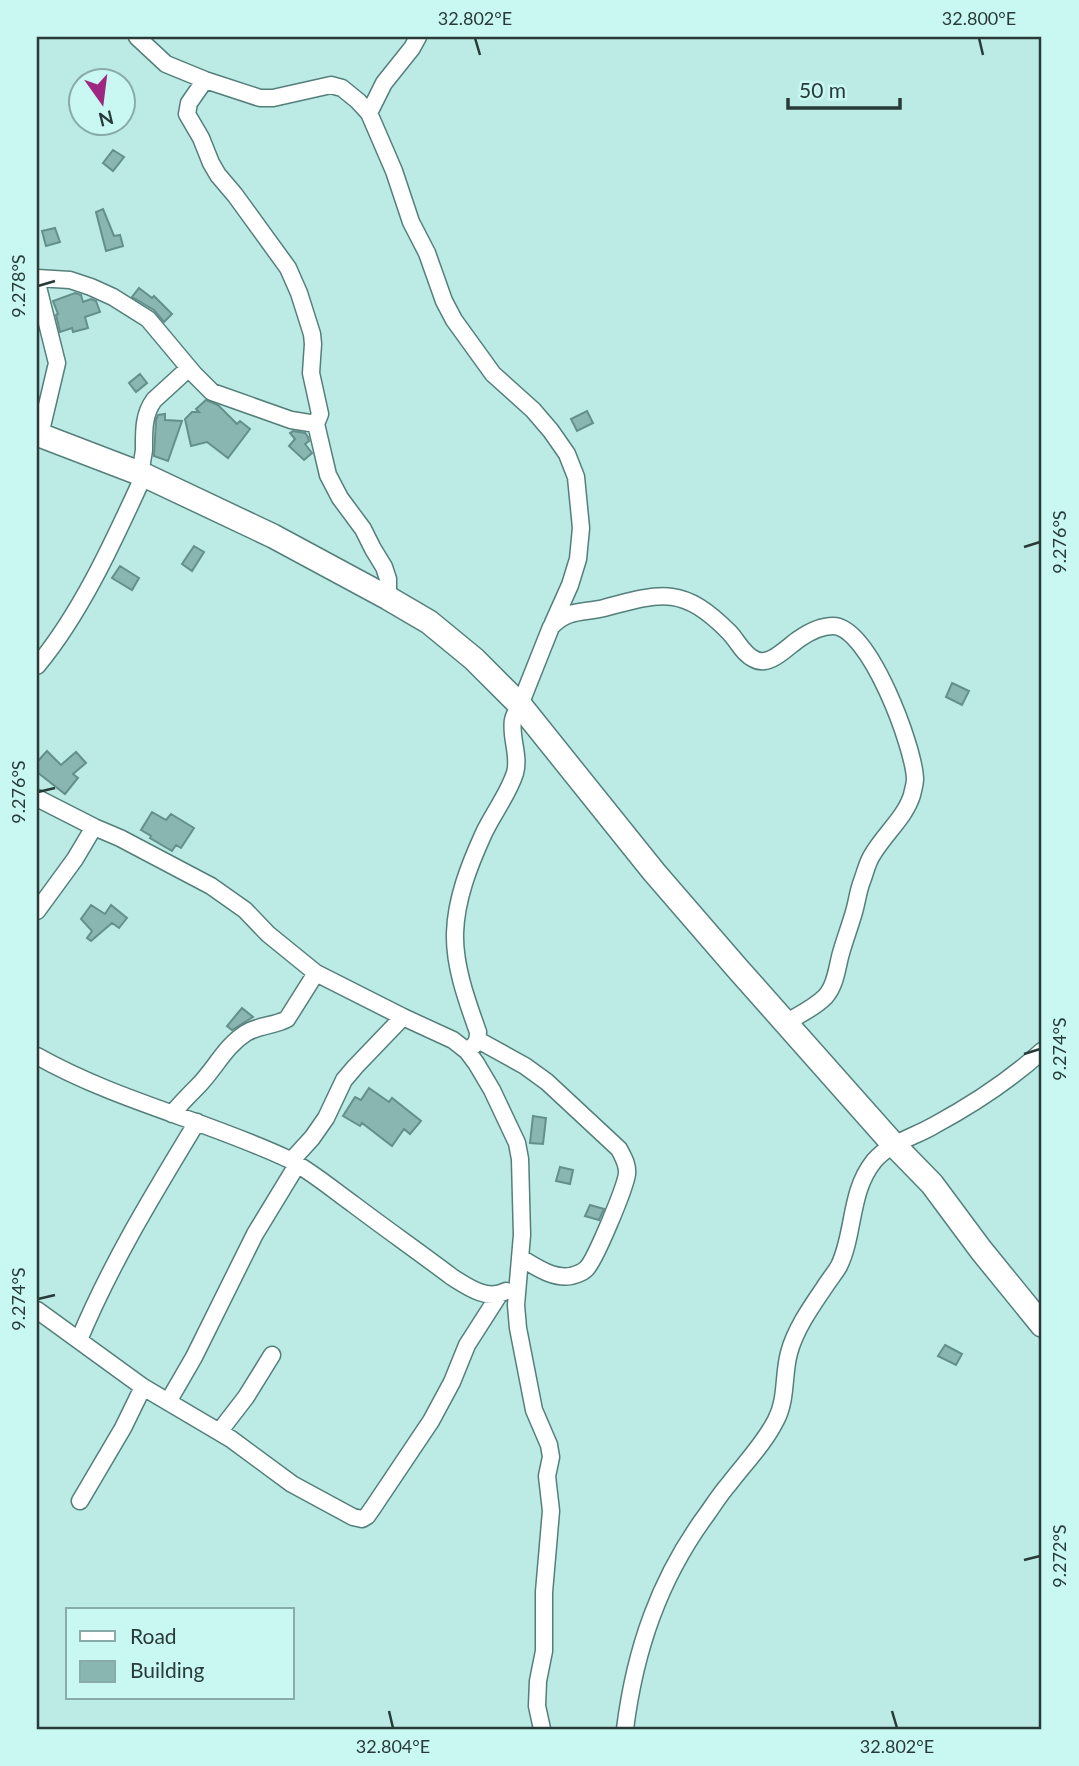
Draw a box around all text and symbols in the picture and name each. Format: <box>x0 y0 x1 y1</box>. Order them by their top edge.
text: 32.802°E <box>438 7 512 29</box>
text: 32.800°E <box>942 7 1016 29</box>
north arrow <box>66 66 136 136</box>
scale bar <box>788 66 900 110</box>
text: 50 m <box>799 77 846 102</box>
text: N <box>96 106 116 132</box>
text: 9.278°S <box>7 254 29 318</box>
text: 9.276°S <box>1048 510 1070 574</box>
text: 9.276°S <box>7 760 29 824</box>
text: 9.274°S <box>1048 1017 1070 1081</box>
text: 9.274°S <box>7 1267 29 1331</box>
text: 9.272°S <box>1048 1524 1070 1588</box>
legend <box>66 1608 294 1700</box>
text: Road <box>130 1623 177 1648</box>
text: Building <box>130 1657 205 1682</box>
text: 32.804°E <box>356 1735 430 1757</box>
text: 32.802°E <box>860 1735 934 1757</box>

